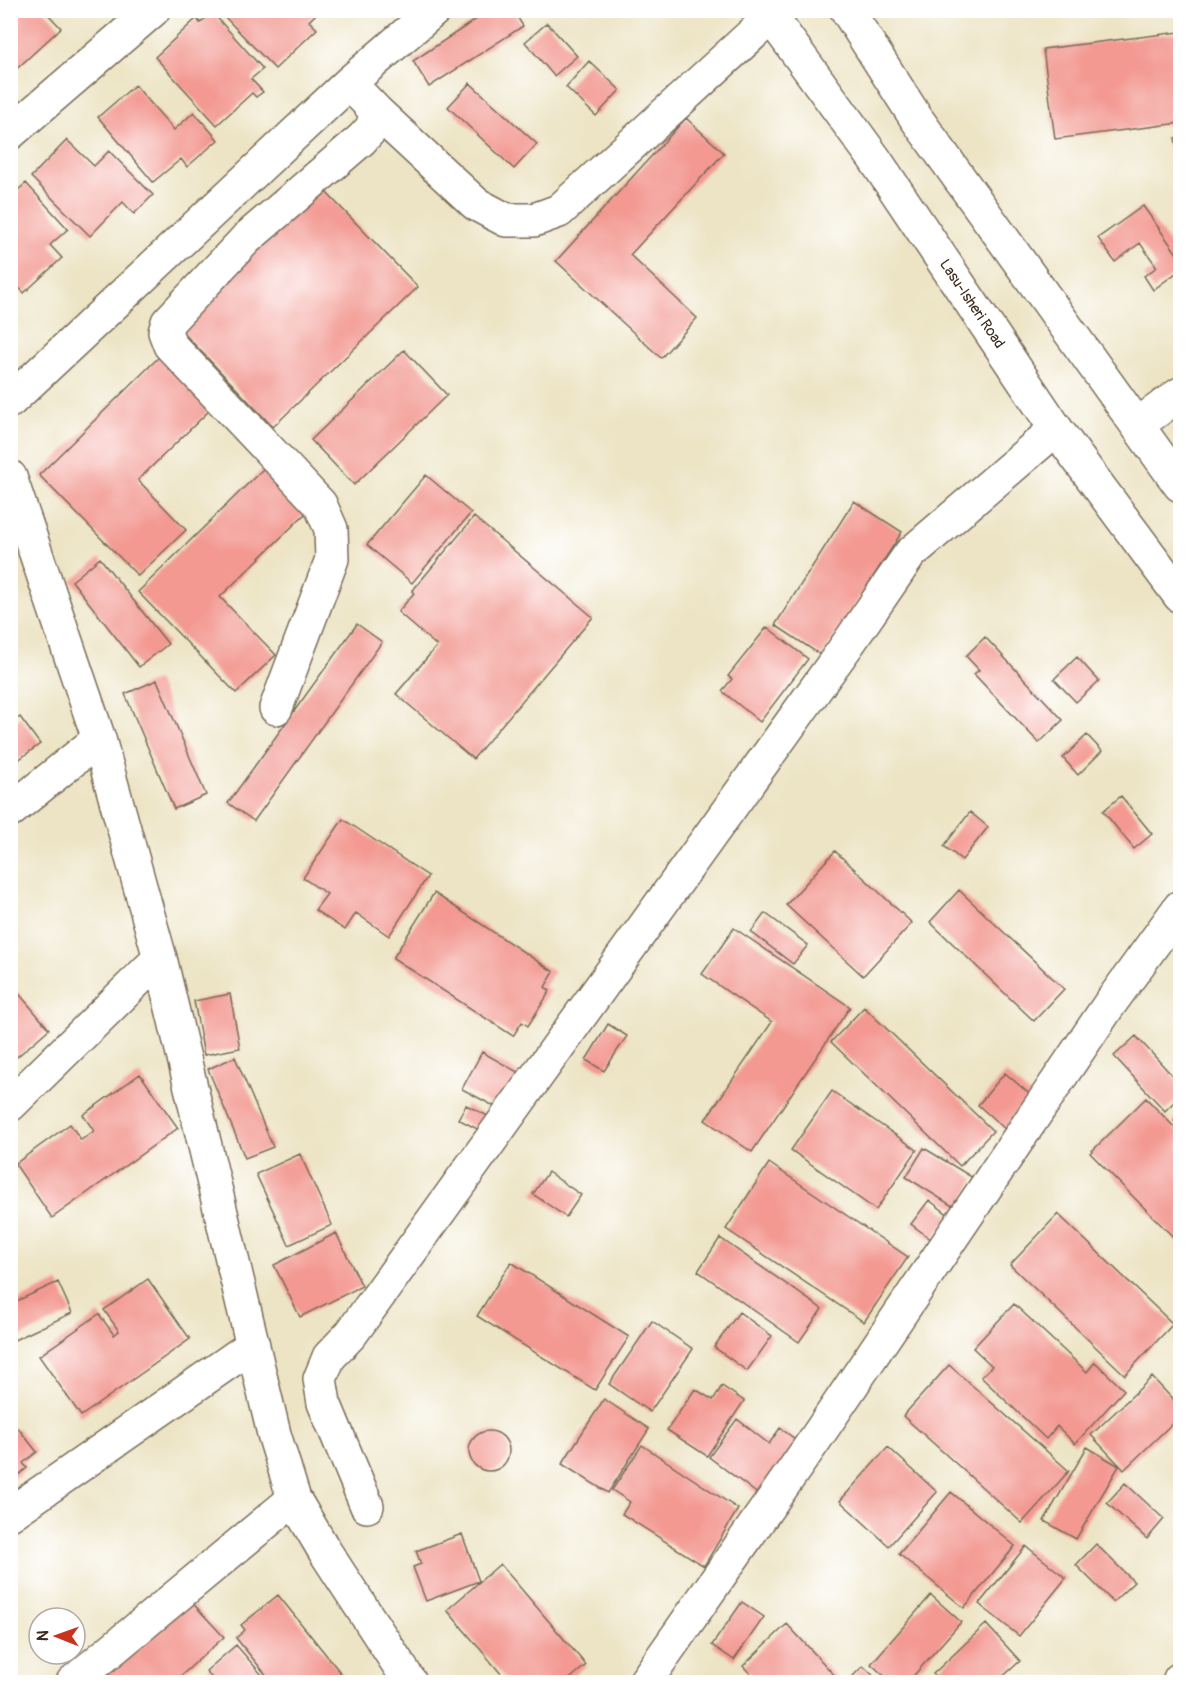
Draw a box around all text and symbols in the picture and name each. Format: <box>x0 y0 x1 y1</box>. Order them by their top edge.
street label: Lasu-Isheri Road <box>935 256 1009 352</box>
north arrow <box>27 1606 87 1666</box>
text: N <box>33 1630 53 1641</box>

